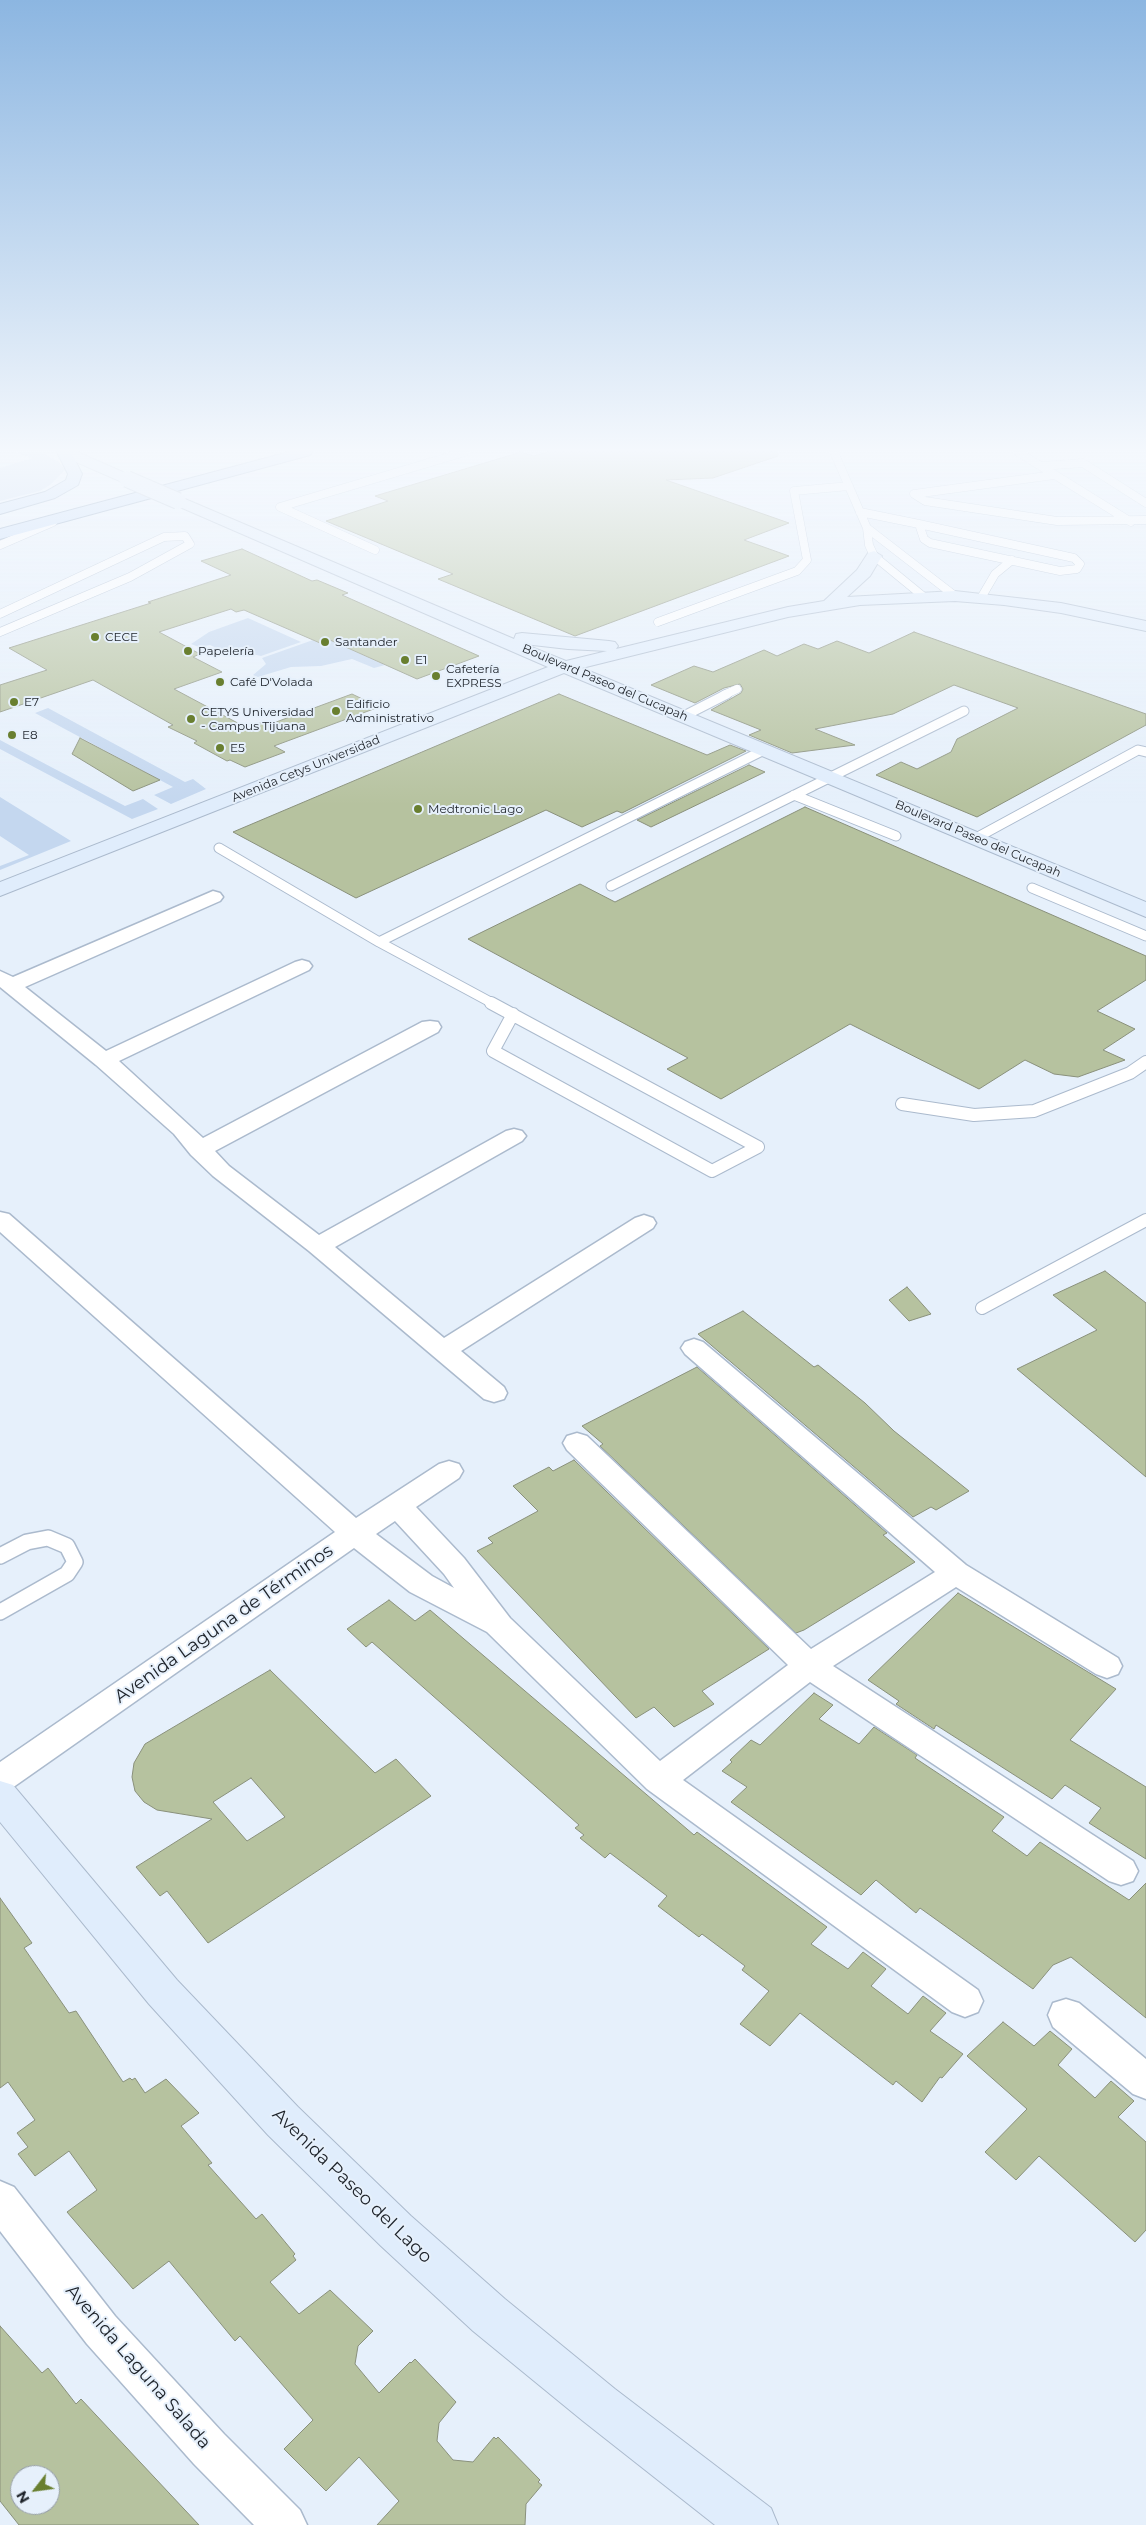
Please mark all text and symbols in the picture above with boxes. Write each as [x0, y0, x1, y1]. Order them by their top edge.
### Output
place label: CECE [105, 630, 138, 644]
marker: CECE [89, 631, 101, 643]
place label: Santander [335, 635, 398, 649]
marker: Santander [319, 636, 331, 648]
street label: Boulevard Paseo del Cucapah [520, 641, 690, 725]
place label: Papelería [198, 644, 254, 658]
marker: Papelería [182, 645, 194, 657]
place label: E1 [415, 653, 427, 667]
marker: E1 [399, 654, 411, 666]
place label: Cafetería EXPRESS [446, 662, 502, 690]
marker: Cafetería EXPRESS [430, 670, 442, 682]
place label: Café D'Volada [230, 675, 313, 689]
marker: Café D'Volada [214, 676, 226, 688]
place label: E7 [24, 695, 39, 709]
marker: E7 [8, 696, 20, 708]
place label: Edificio Administrativo [346, 697, 434, 725]
place label: CETYS Universidad - Campus Tijuana [201, 705, 314, 733]
marker: Edificio Administrativo [330, 705, 342, 717]
marker: CETYS Universidad - Campus Tijuana [185, 713, 197, 725]
place label: E8 [22, 728, 38, 742]
marker: E8 [6, 729, 18, 741]
street label: Avenida Cetys Universidad [230, 733, 382, 805]
place label: E5 [230, 741, 245, 755]
marker: E5 [214, 742, 226, 754]
street label: Boulevard Paseo del Cucapah [893, 797, 1063, 881]
place label: Medtronic Lago [428, 802, 523, 816]
marker: Medtronic Lago [412, 803, 424, 815]
street label: Avenida Laguna de Términos [111, 1540, 337, 1708]
street label: Avenida Paseo del Lago [268, 2104, 436, 2268]
street label: Avenida Laguna Salada [61, 2280, 215, 2454]
north arrow [10, 2465, 60, 2515]
text: N [12, 2488, 33, 2506]

